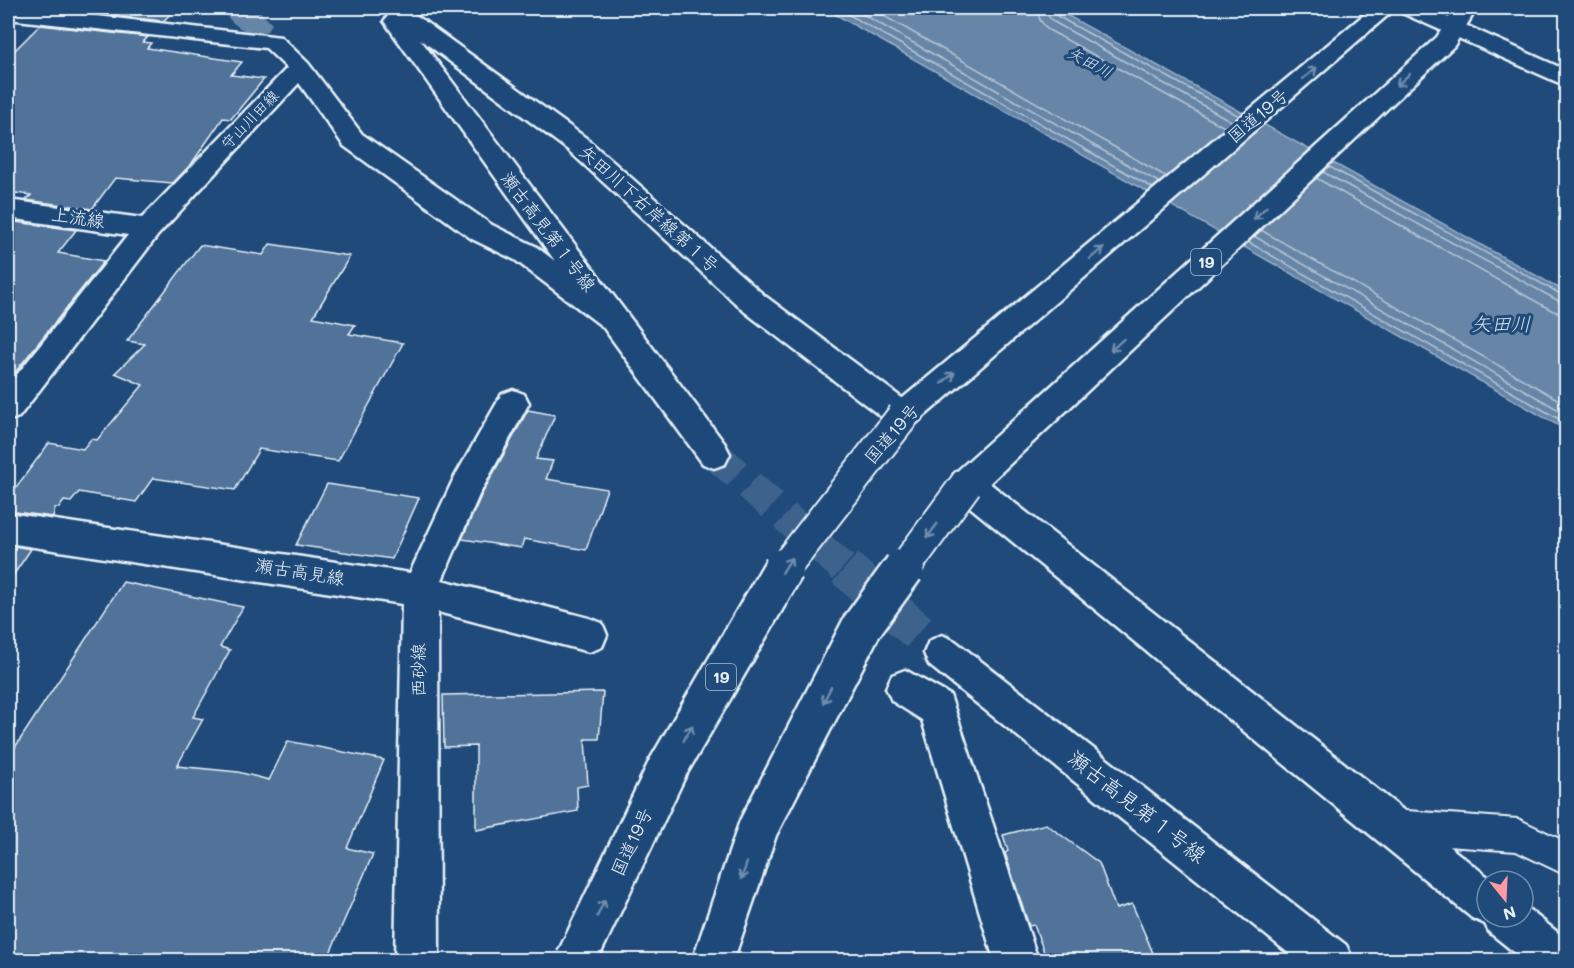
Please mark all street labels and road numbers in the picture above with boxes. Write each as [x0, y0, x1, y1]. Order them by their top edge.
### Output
street label: 国道19号 [1222, 83, 1293, 148]
street label: 守山川田線 [216, 85, 283, 153]
street label: 矢田川下右岸線第１号 [575, 139, 725, 277]
street label: 瀬古高見第１号線 [496, 167, 602, 296]
street label: 上流線 [50, 201, 107, 233]
road number: 19 [1191, 249, 1221, 275]
street label: 国道19号 [858, 398, 924, 469]
street label: 瀬古高見線 [254, 552, 346, 590]
street label: 西砂線 [406, 643, 430, 697]
road number: 19 [706, 664, 736, 690]
street label: 瀬古高見第１号線 [1063, 743, 1212, 868]
street label: 国道19号 [605, 804, 657, 880]

